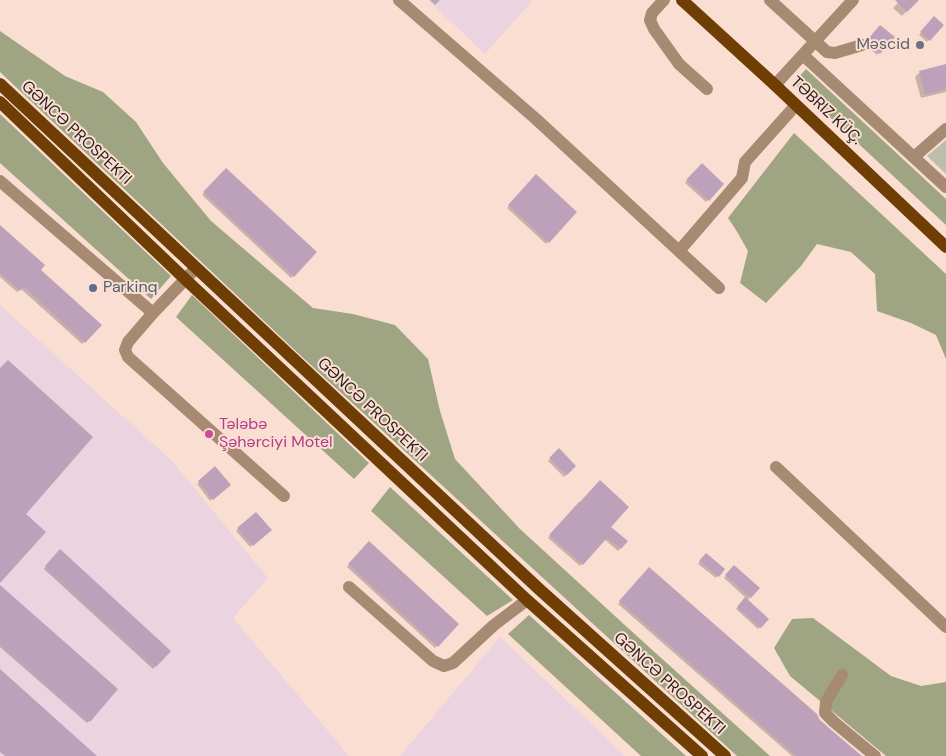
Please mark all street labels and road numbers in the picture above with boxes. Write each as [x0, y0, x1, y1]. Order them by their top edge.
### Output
street label: TƏBRIZ KÜÇ. [786, 73, 866, 149]
street label: GƏNCƏ PROSPEKTI [17, 77, 135, 189]
street label: GƏNCƏ PROSPEKTI [313, 354, 431, 466]
street label: GƏNCƏ PROSPEKTI [609, 629, 729, 739]

